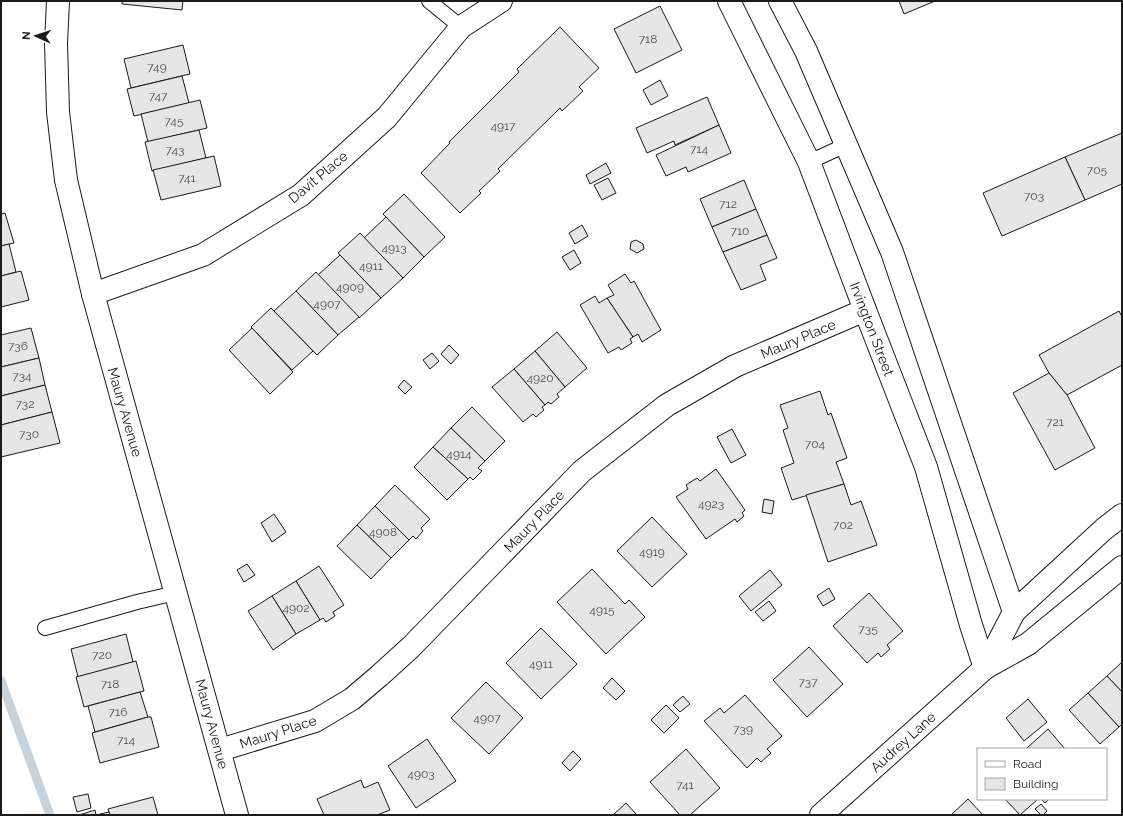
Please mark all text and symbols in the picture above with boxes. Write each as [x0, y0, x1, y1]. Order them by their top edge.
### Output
north arrow [16, 16, 56, 56]
text: N [20, 31, 33, 40]
house number: 718 [639, 32, 657, 46]
house number: 749 [147, 60, 167, 74]
house number: 747 [149, 89, 168, 103]
house number: 745 [165, 114, 184, 128]
house number: 4917 [490, 119, 516, 133]
house number: 714 [690, 142, 709, 156]
house number: 743 [166, 143, 184, 157]
street label: Davit Place [285, 148, 351, 206]
house number: 705 [1087, 163, 1108, 177]
house number: 741 [178, 171, 196, 185]
house number: 703 [1024, 189, 1044, 203]
house number: 712 [719, 197, 737, 211]
house number: 710 [731, 224, 749, 238]
house number: 4913 [381, 241, 407, 255]
house number: 4911 [359, 259, 383, 273]
house number: 4909 [336, 280, 364, 294]
street label: Irvington Street [847, 280, 897, 378]
house number: 4907 [313, 297, 341, 311]
street label: Maury Place [758, 316, 838, 362]
house number: 736 [8, 339, 28, 353]
street label: Maury Avenue [105, 365, 145, 459]
house number: 734 [12, 369, 32, 383]
house number: 4920 [526, 371, 554, 385]
house number: 732 [15, 397, 35, 411]
house number: 721 [1046, 415, 1064, 429]
house number: 730 [19, 427, 39, 441]
house number: 704 [805, 437, 826, 451]
house number: 4914 [446, 447, 472, 461]
street label: Maury Place [501, 487, 567, 555]
house number: 4923 [698, 497, 724, 511]
house number: 702 [833, 518, 853, 532]
house number: 4908 [369, 525, 397, 539]
house number: 4919 [639, 545, 665, 559]
house number: 4902 [282, 601, 310, 615]
house number: 4915 [589, 603, 615, 617]
house number: 735 [858, 622, 878, 636]
house number: 720 [92, 648, 112, 662]
house number: 4911 [529, 657, 553, 671]
house number: 737 [798, 675, 818, 689]
house number: 718 [101, 677, 119, 691]
street label: Maury Avenue [192, 677, 232, 771]
house number: 716 [109, 705, 127, 719]
street label: Audrey Lane [867, 709, 939, 775]
house number: 4907 [473, 711, 501, 725]
street label: Maury Place [238, 712, 318, 752]
house number: 739 [733, 722, 753, 736]
house number: 714 [117, 733, 136, 747]
legend [977, 748, 1107, 800]
text: Road [1013, 757, 1042, 771]
house number: 4903 [407, 767, 435, 781]
text: Building [1013, 777, 1059, 791]
house number: 741 [676, 778, 694, 792]

